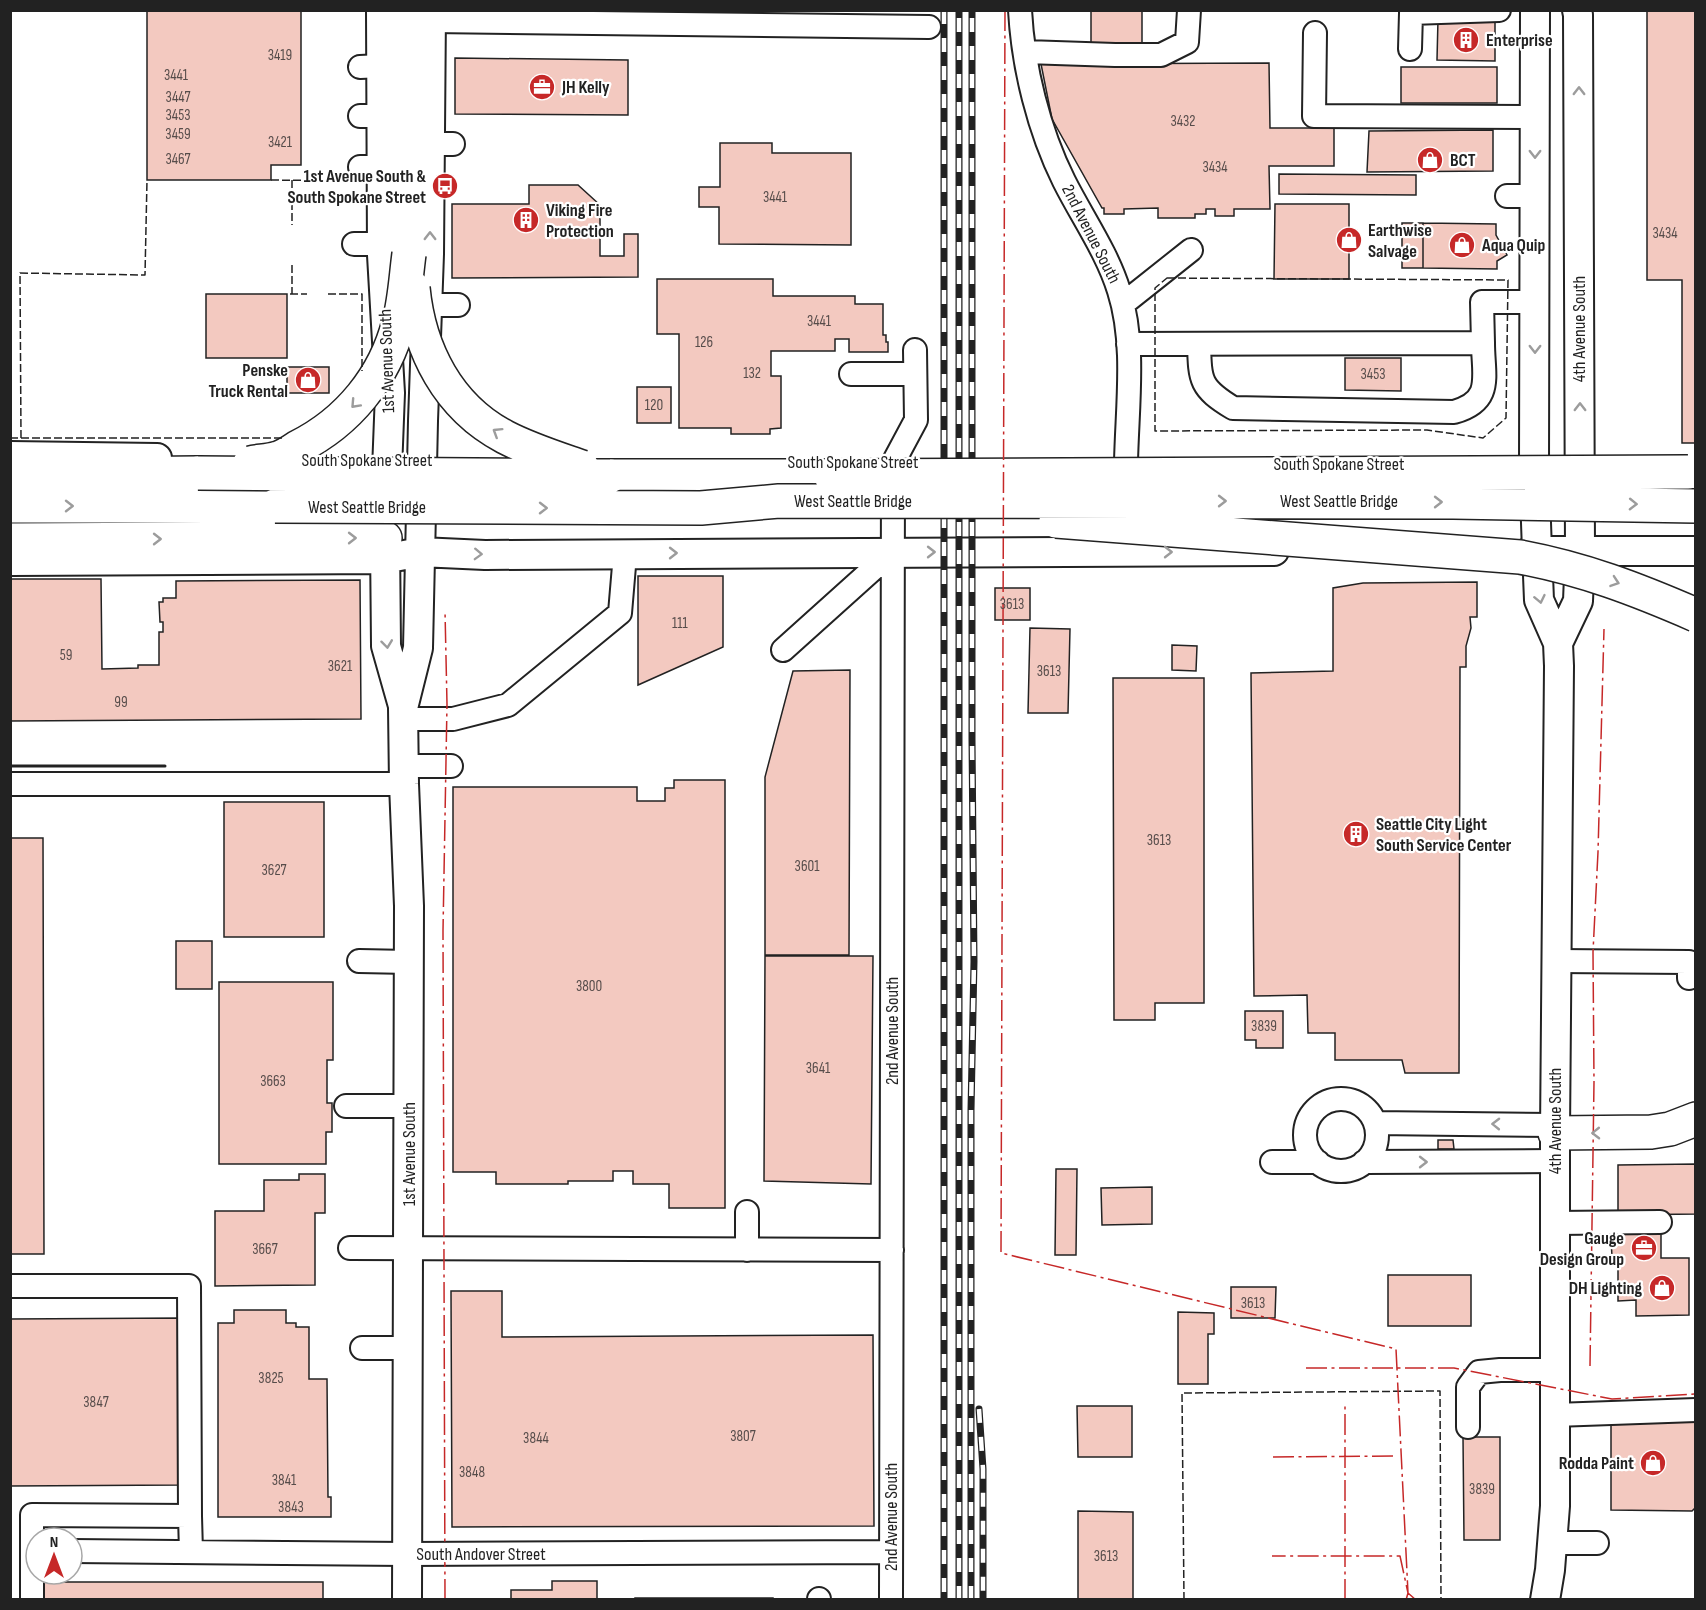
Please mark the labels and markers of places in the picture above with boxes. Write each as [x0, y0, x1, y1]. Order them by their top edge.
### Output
building icon: Enterprise [1451, 25, 1481, 55]
place label: Enterprise [1486, 30, 1553, 51]
office icon: JH Kelly [527, 72, 557, 102]
place label: JH Kelly [561, 77, 610, 98]
shop icon: BCT [1415, 145, 1445, 175]
place label: BCT [1450, 150, 1476, 171]
place label: 1st Avenue South & South Spokane Street [287, 166, 426, 208]
bus stop icon: 1st Avenue South & South Spokane Street [430, 171, 460, 201]
place label: Viking Fire Protection [546, 200, 614, 242]
building icon: Viking Fire Protection [511, 205, 541, 235]
place label: Earthwise Salvage [1368, 220, 1432, 262]
shop icon: Earthwise Salvage [1334, 225, 1364, 255]
shop icon: Aqua Quip [1447, 230, 1477, 260]
place label: Aqua Quip [1481, 235, 1545, 256]
place label: Penske Truck Rental [208, 360, 288, 402]
shop icon: Penske Truck Rental [293, 365, 323, 395]
place label: Seattle City Light South Service Center [1376, 814, 1512, 856]
building icon: Seattle City Light South Service Center [1341, 819, 1371, 849]
place label: Gauge Design Group [1540, 1228, 1624, 1270]
office icon: Gauge Design Group [1629, 1233, 1659, 1263]
shop icon: DH Lighting [1647, 1273, 1677, 1303]
place label: DH Lighting [1569, 1278, 1642, 1299]
shop icon: Rodda Paint [1638, 1448, 1668, 1478]
place label: Rodda Paint [1559, 1453, 1634, 1474]

